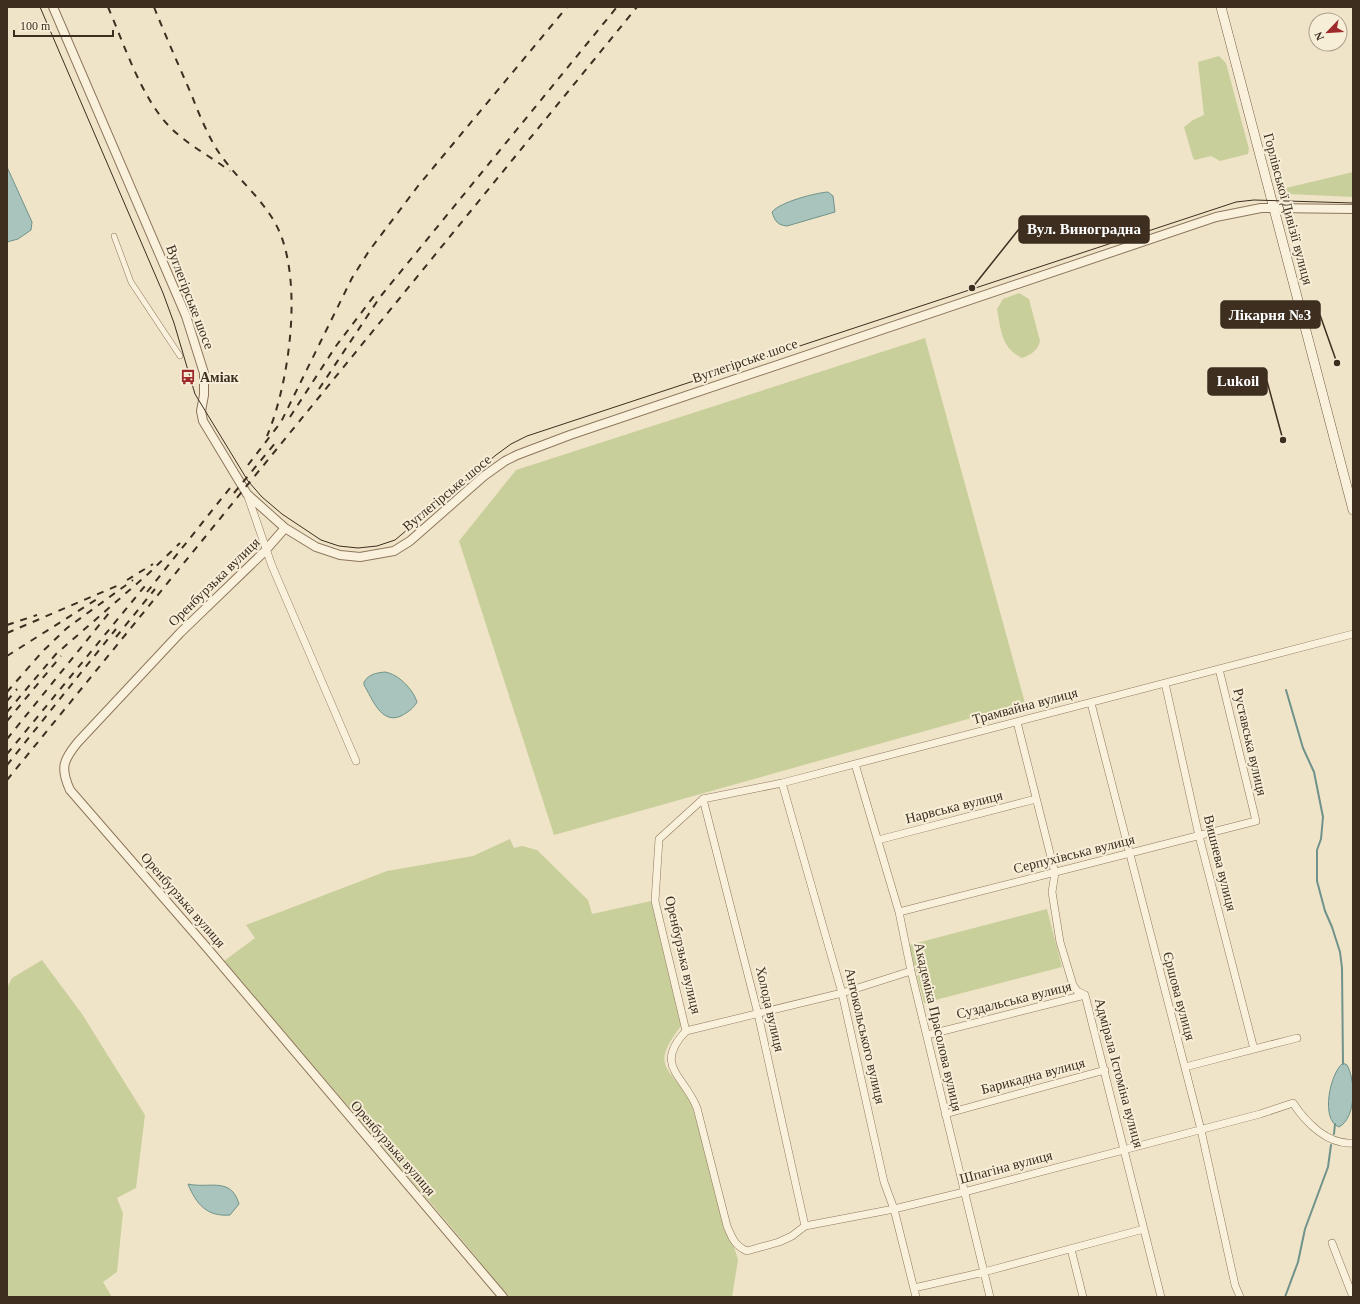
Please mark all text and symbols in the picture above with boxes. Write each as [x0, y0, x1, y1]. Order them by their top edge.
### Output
scale bar [14, 12, 113, 38]
north arrow [1308, 12, 1348, 52]
text: 100 m [20, 19, 51, 33]
text: N [1312, 30, 1326, 42]
street label: Горлівської Дивізії вулиця [1261, 131, 1316, 287]
callout: Вул. Виноградна [1019, 216, 1149, 243]
text: Вул. Виноградна [1027, 221, 1142, 237]
street label: Вуглегірське шосе [163, 243, 217, 351]
callout: Лікарня №3 [1221, 301, 1320, 328]
text: Лікарня №3 [1229, 307, 1311, 323]
street label: Вуглегірське шосе [690, 336, 800, 386]
bus stop icon: Аміак [179, 368, 197, 386]
callout: Lukoil [1208, 368, 1267, 395]
place label: Аміак [200, 370, 240, 385]
text: Lukoil [1217, 373, 1259, 389]
street label: Вуглегірське шосе [400, 452, 494, 534]
street label: Оренбурзька вулиця [165, 534, 263, 629]
street label: Трамвайна вулиця [971, 685, 1080, 727]
street label: Руставська вулиця [1230, 687, 1270, 798]
street label: Нарвська вулиця [904, 788, 1005, 826]
street label: Вишнева вулиця [1201, 813, 1239, 913]
street label: Серпухівська вулиця [1012, 832, 1137, 876]
street label: Оренбурзька вулиця [138, 850, 229, 951]
street label: Оренбурзька вулиця [662, 894, 704, 1016]
street label: Академіка Прасолова вулиця [911, 941, 965, 1113]
street label: Єршова вулиця [1160, 950, 1198, 1042]
street label: Холода вулиця [753, 965, 787, 1054]
street label: Антокольського вулиця [842, 966, 888, 1106]
street label: Суздальська вулиця [955, 978, 1074, 1022]
street label: Адмірала Істоміна вулиця [1092, 996, 1146, 1150]
street label: Барикадна вулиця [979, 1055, 1087, 1097]
street label: Оренбурзька вулиця [348, 1098, 439, 1199]
street label: Шпагіна вулиця [958, 1147, 1055, 1187]

